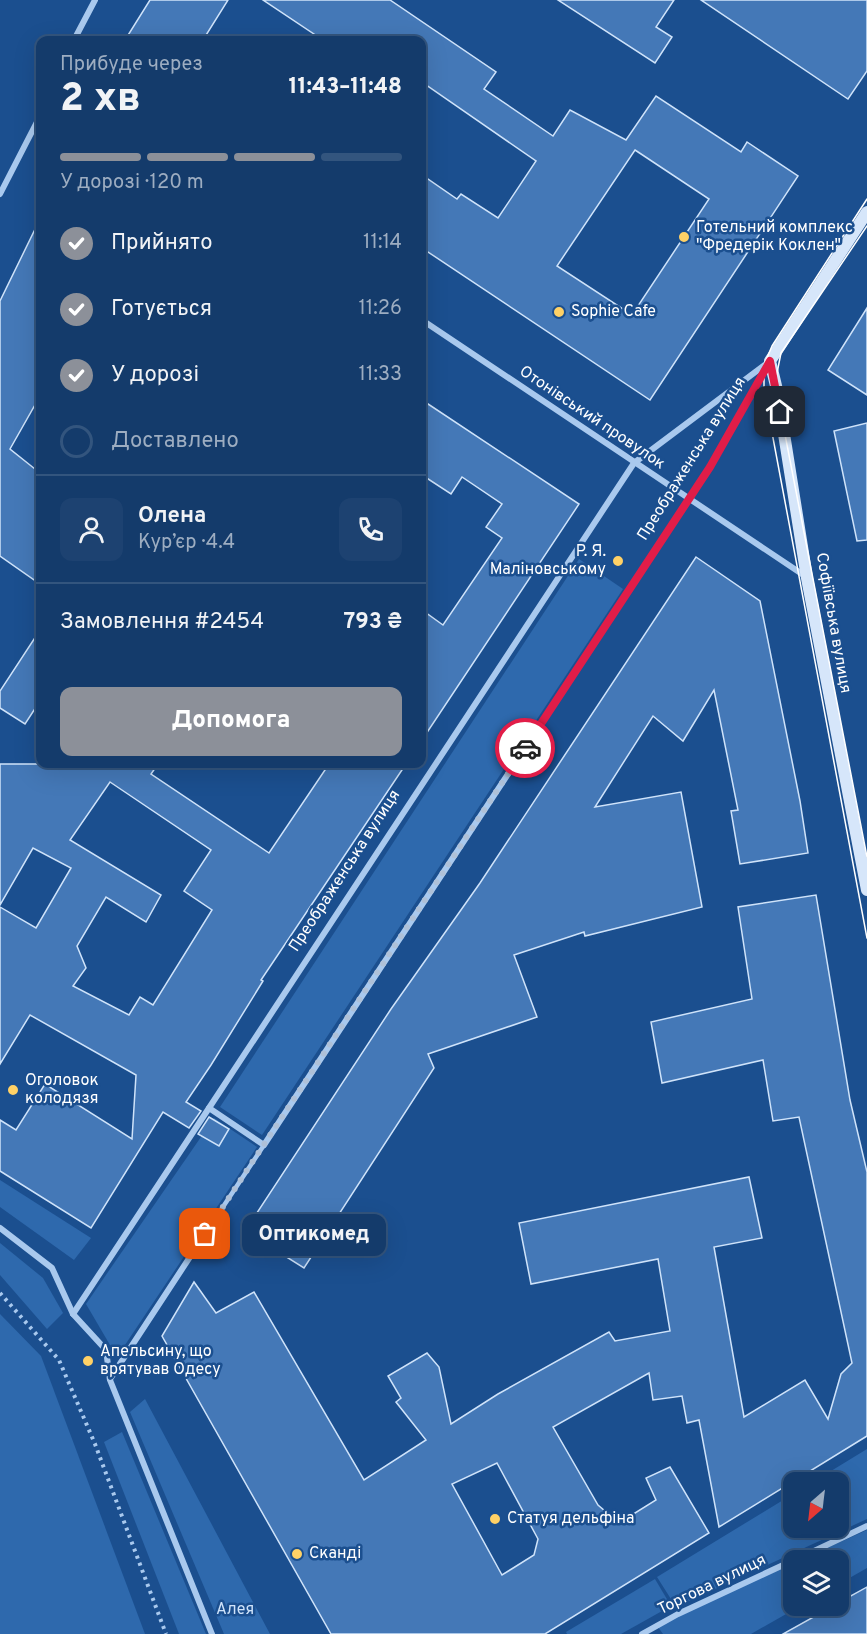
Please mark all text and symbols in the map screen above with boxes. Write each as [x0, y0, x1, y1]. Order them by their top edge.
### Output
text: Прибуде через [60, 52, 203, 78]
text: 11:43–11:48 [288, 74, 402, 101]
text: 2 хв [60, 76, 141, 125]
text: У дорозі · 120 m [60, 170, 204, 196]
place label: Готельний комплекс "Фредерік Коклен" [696, 218, 853, 256]
icon: check [60, 227, 93, 260]
text: Прийнято [111, 230, 212, 257]
text: 11:14 [363, 230, 402, 256]
marker: Готельний комплекс "Фредерік Коклен" [677, 230, 691, 244]
icon: check [60, 293, 93, 326]
text: Готується [111, 296, 212, 323]
text: 11:26 [358, 296, 402, 322]
place label: Sophie Cafe [571, 302, 656, 322]
marker: Sophie Cafe [552, 305, 566, 319]
icon: check [60, 359, 93, 392]
text: У дорозі [111, 362, 199, 389]
text: 11:33 [359, 362, 402, 388]
street label: Отонівський провулок [515, 362, 669, 474]
street label: Преображенська вулиця [633, 373, 751, 545]
pin [754, 386, 805, 437]
icon: home [763, 395, 796, 428]
text: Доставлено [111, 428, 239, 455]
button: person [60, 498, 123, 561]
button: phone [339, 498, 402, 561]
text: Олена [138, 503, 206, 530]
text: Кур’єр · 4.4 [138, 530, 235, 556]
place label: Р. Я. Маліновському [490, 542, 606, 580]
street label: Софіївська вулиця [811, 551, 855, 695]
marker: Р. Я. Маліновському [611, 554, 625, 568]
text: Замовлення #2454 [60, 609, 264, 636]
text: 793 ₴ [344, 609, 402, 636]
button: Допомога [60, 687, 402, 756]
courier [495, 718, 555, 778]
icon: car [509, 732, 542, 765]
street label: Преображенська вулиця [285, 786, 405, 956]
place label: Оголовок колодязя [25, 1071, 99, 1109]
marker: Оголовок колодязя [6, 1083, 20, 1097]
pin [179, 1208, 230, 1259]
callout: Оптикомед [241, 1213, 385, 1255]
icon: bag [188, 1217, 221, 1250]
text: Оптикомед [259, 1222, 369, 1248]
place label: Апельсину, що врятував Одесу [100, 1342, 221, 1380]
marker: Апельсину, що врятував Одесу [81, 1354, 95, 1368]
north arrow [783, 1472, 849, 1538]
map controls [783, 1472, 849, 1616]
place label: Статуя дельфіна [507, 1509, 634, 1529]
marker: Статуя дельфіна [488, 1512, 502, 1526]
place label: Сканді [309, 1544, 361, 1564]
marker: Сканді [290, 1547, 304, 1561]
street label: Торгова вулиця [655, 1550, 769, 1620]
button: layers [783, 1550, 849, 1616]
park label: Алея [216, 1600, 254, 1620]

